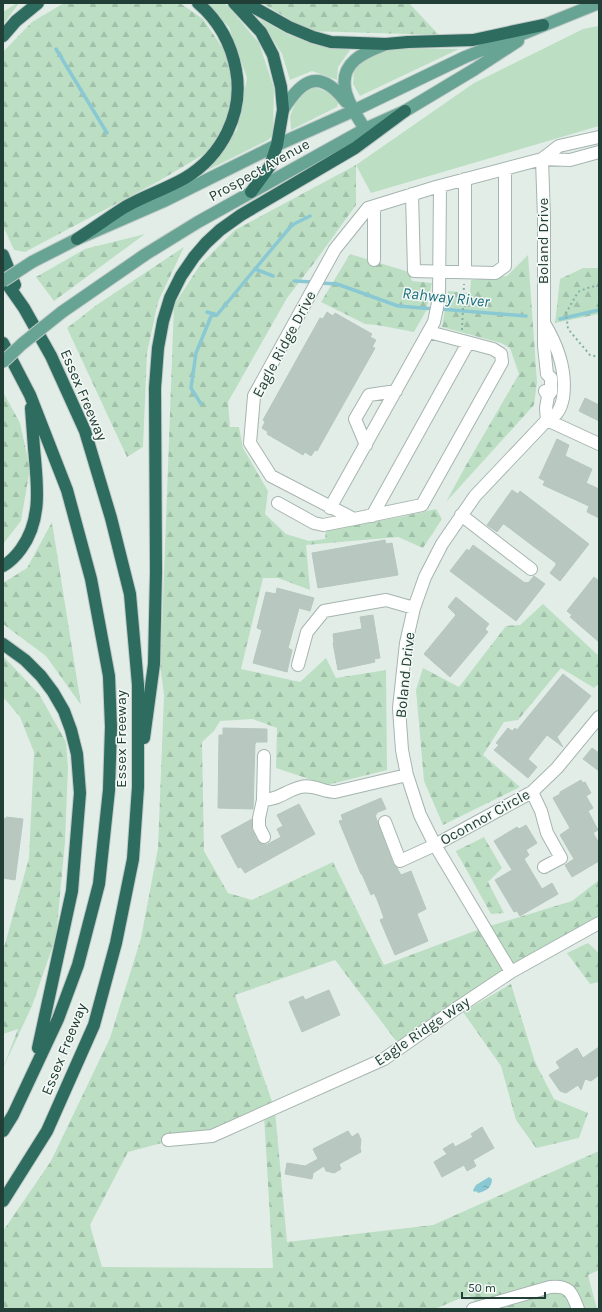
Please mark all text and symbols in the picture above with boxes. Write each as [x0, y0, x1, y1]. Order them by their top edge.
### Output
street label: Prospect Avenue [205, 135, 313, 205]
street label: Boland Drive [534, 198, 552, 284]
water label: Rahway River [401, 283, 491, 311]
street label: Eagle Ridge Drive [248, 288, 320, 400]
street label: Essex Freeway [57, 346, 111, 444]
street label: Boland Drive [392, 631, 418, 719]
street label: Essex Freeway [112, 690, 130, 788]
street label: Oconnor Circle [437, 785, 533, 849]
street label: Eagle Ridge Way [371, 992, 473, 1070]
street label: Essex Freeway [37, 1000, 91, 1098]
scale bar [462, 1274, 545, 1300]
text: 50 m [468, 1281, 496, 1295]

